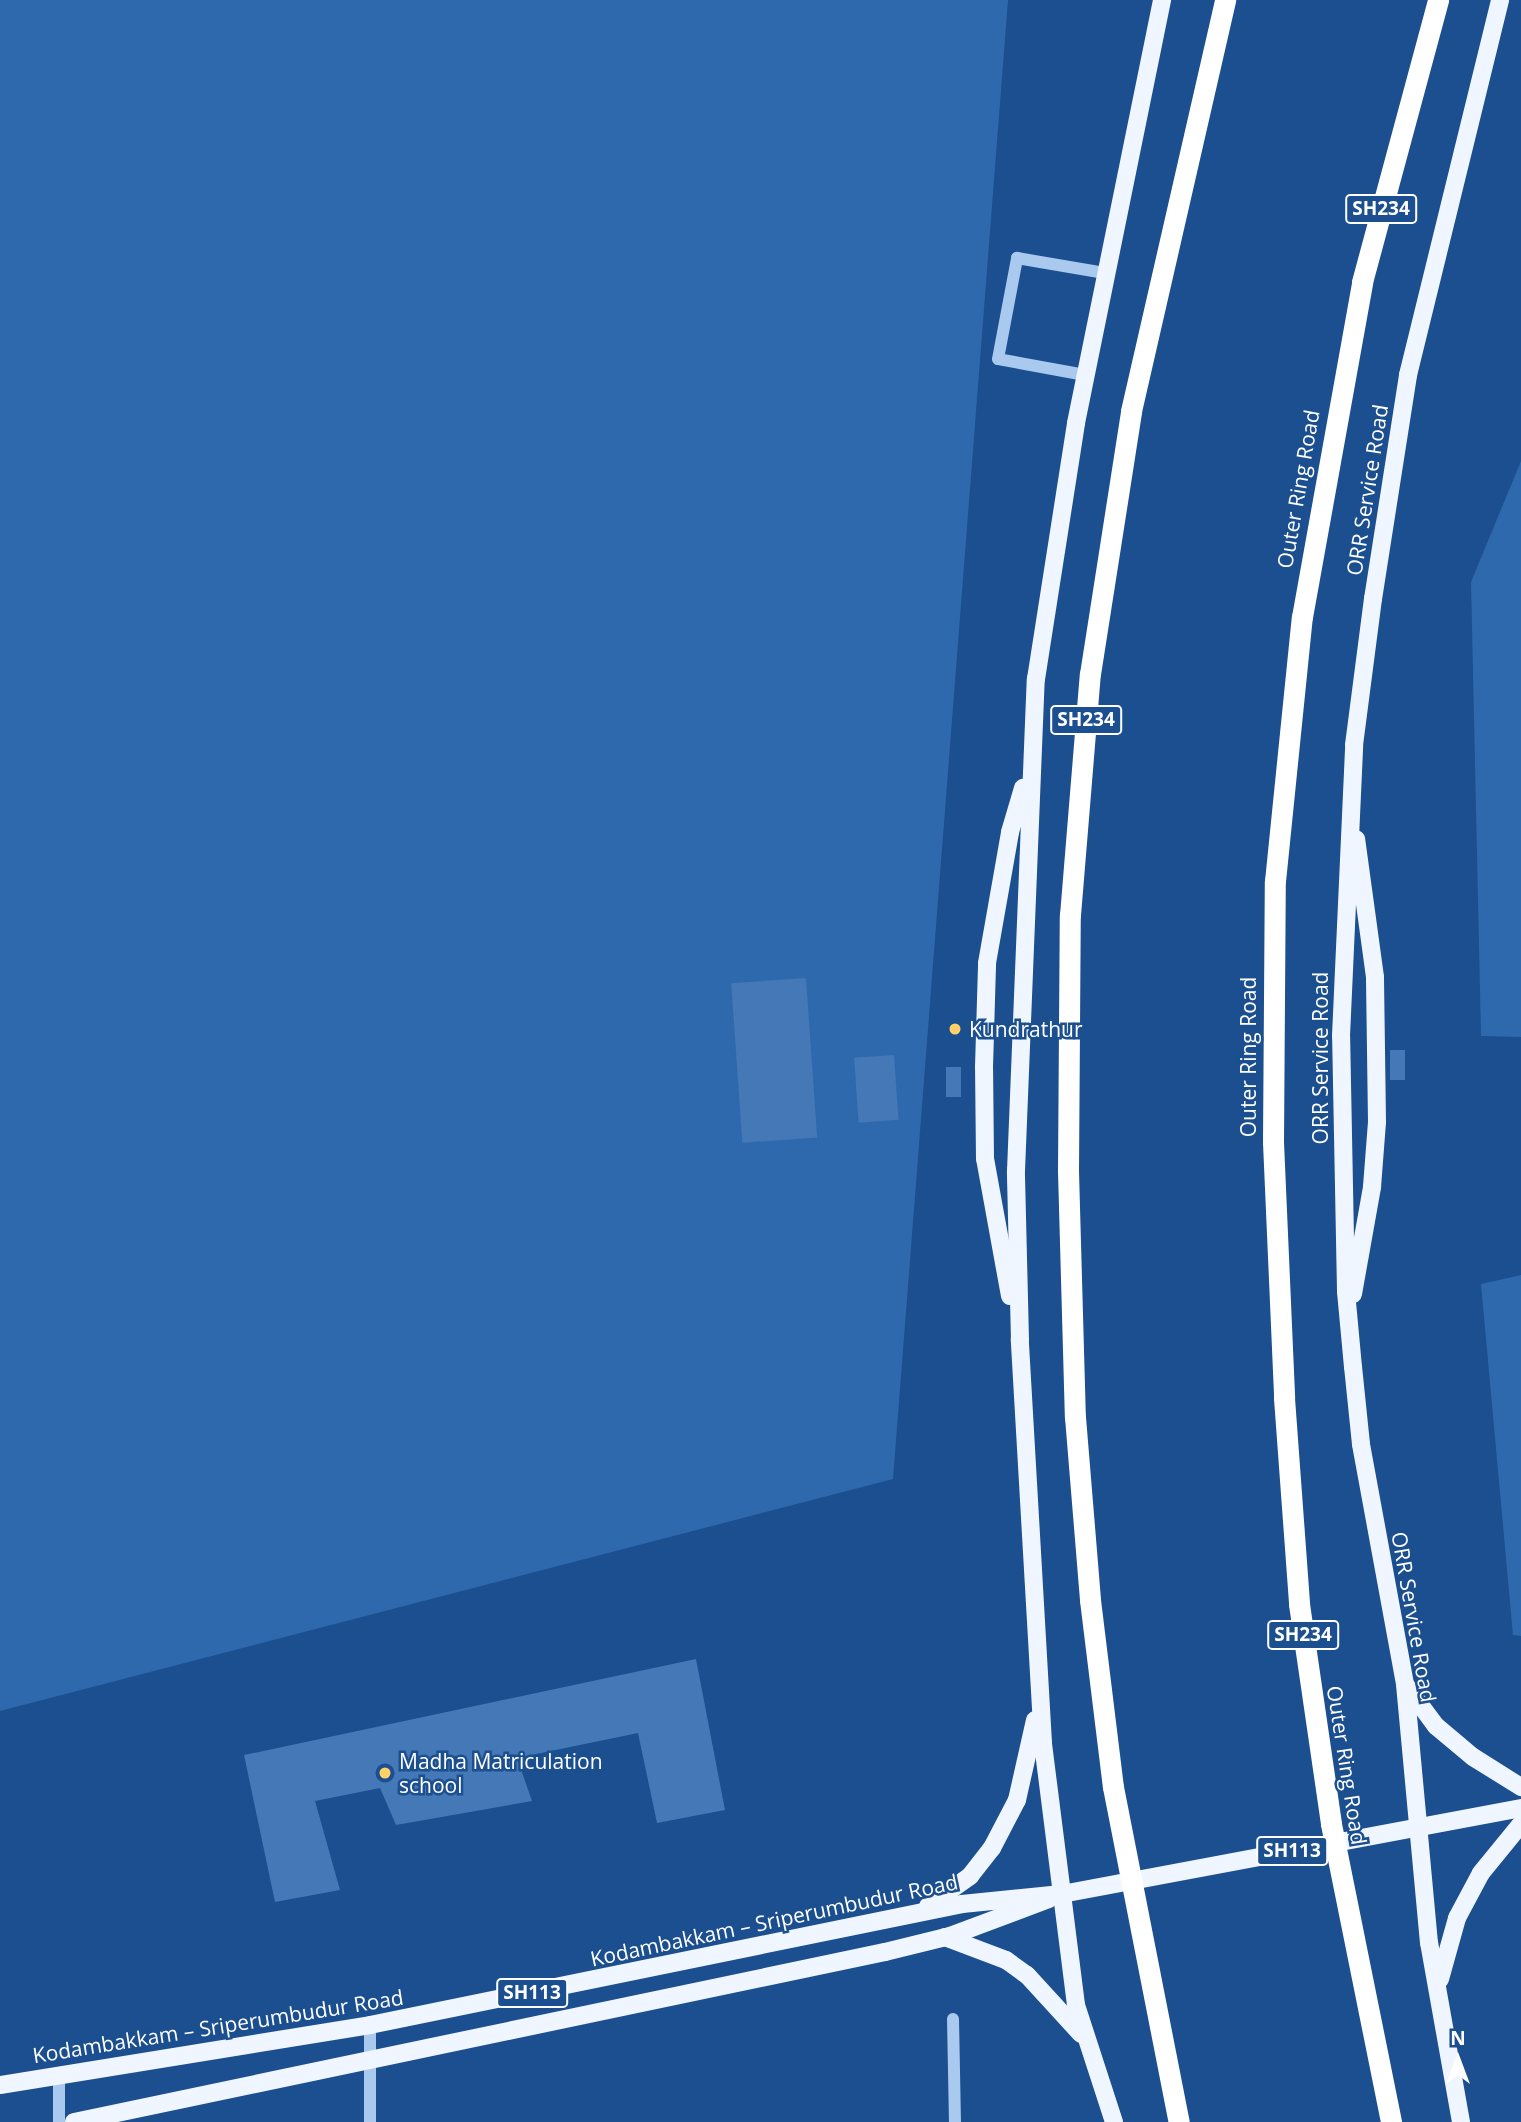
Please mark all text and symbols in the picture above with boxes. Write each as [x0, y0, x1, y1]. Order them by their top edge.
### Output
road number: SH234 [1344, 194, 1418, 224]
street label: ORR Service Road [1341, 403, 1393, 577]
street label: Outer Ring Road [1272, 408, 1324, 570]
road number: SH234 [1049, 705, 1123, 736]
street label: ORR Service Road [1307, 972, 1333, 1144]
street label: Outer Ring Road [1235, 977, 1261, 1137]
place label: Kundrathur [969, 1016, 1083, 1042]
marker: Kundrathur [947, 1021, 963, 1037]
street label: ORR Service Road [1387, 1530, 1441, 1704]
road number: SH234 [1266, 1620, 1340, 1651]
street label: Outer Ring Road [1322, 1684, 1372, 1846]
place label: Madha Matriculation school [399, 1748, 603, 1798]
marker: Madha Matriculation school [377, 1765, 393, 1781]
road number: SH113 [1255, 1836, 1329, 1867]
street label: Kodambakkam – Sriperumbudur Road [588, 1869, 960, 1971]
road number: SH113 [495, 1978, 569, 2008]
street label: Kodambakkam – Sriperumbudur Road [31, 1984, 405, 2068]
north arrow [1423, 2024, 1493, 2094]
text: N [1450, 2025, 1466, 2051]

